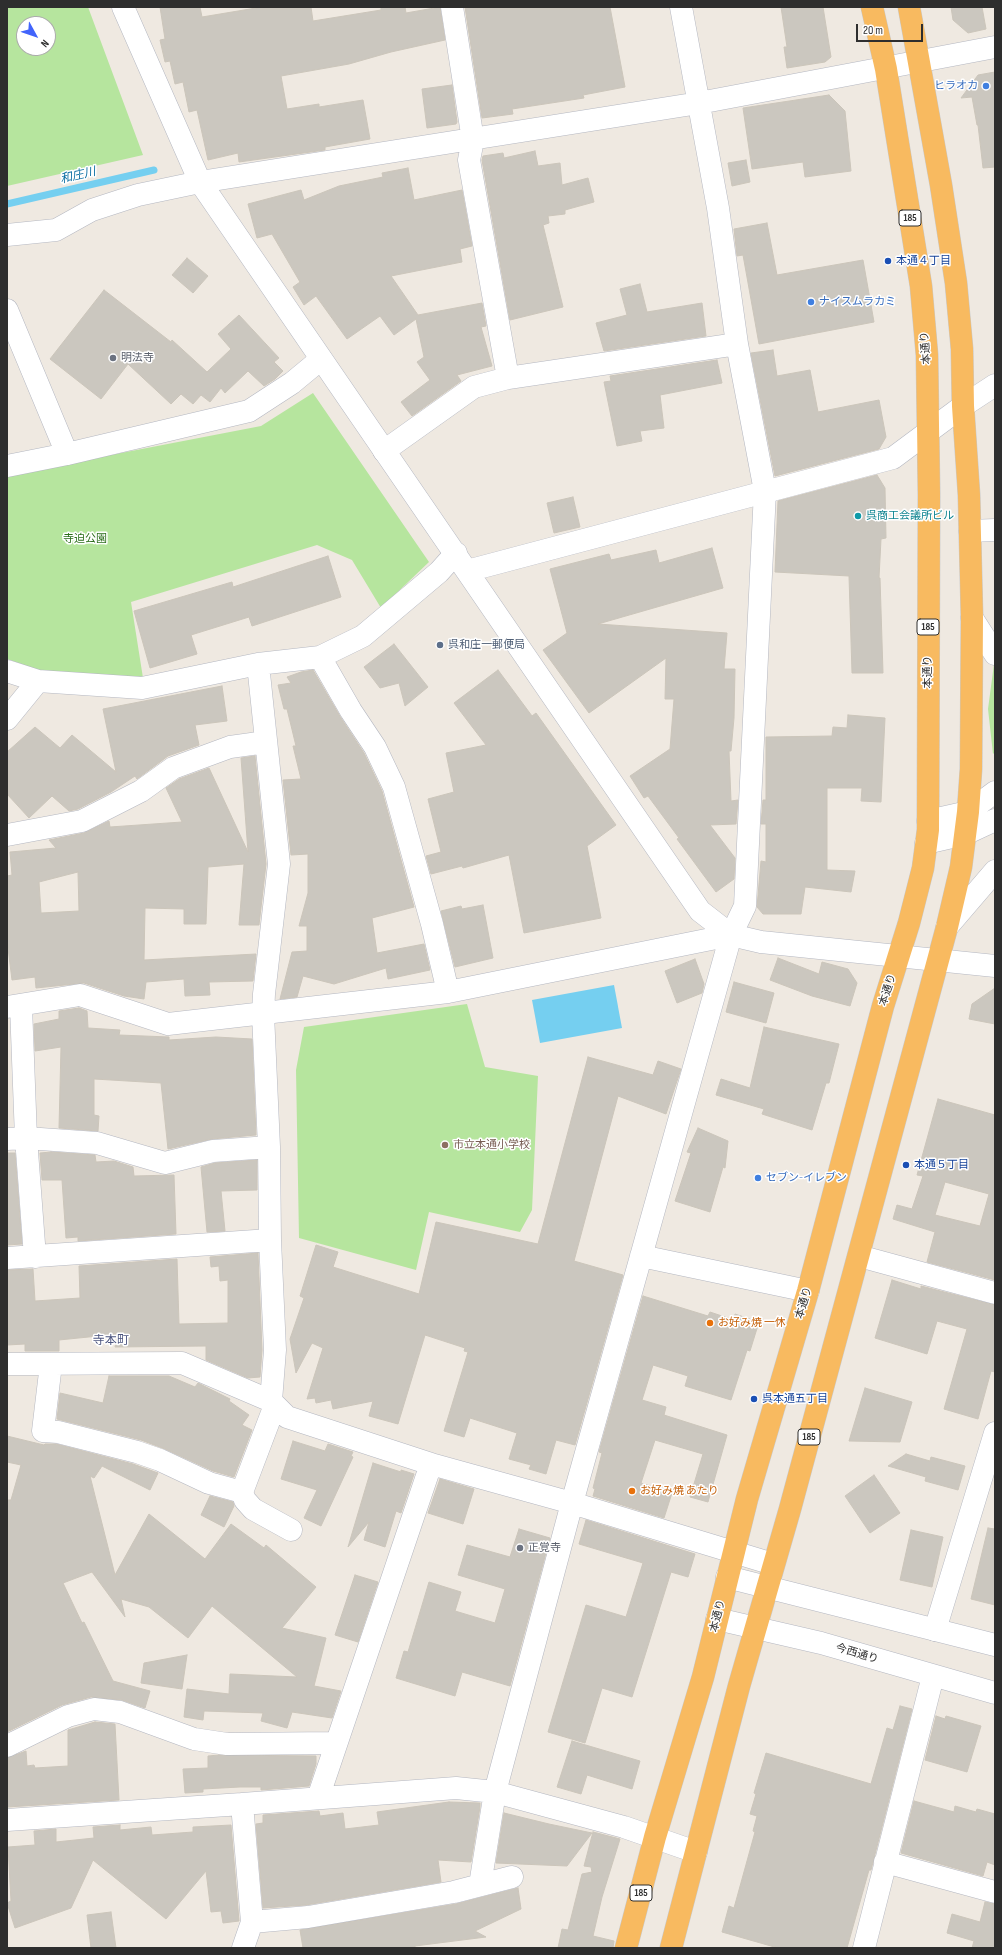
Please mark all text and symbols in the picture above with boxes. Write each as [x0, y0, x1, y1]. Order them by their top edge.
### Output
north arrow [16, 16, 56, 56]
scale bar [858, 16, 925, 42]
text: 20 m [863, 23, 883, 38]
text: N [38, 37, 52, 50]
place label: ヒラオカ [934, 79, 978, 93]
marker: ヒラオカ [981, 81, 991, 91]
water label: 和庄川 [59, 165, 97, 187]
road number: 185 [899, 210, 921, 226]
place label: 本通４丁目 [896, 254, 951, 268]
marker: 本通４丁目 [883, 256, 893, 266]
place label: ナイスムラカミ [819, 295, 896, 309]
marker: ナイスムラカミ [806, 297, 816, 307]
street label: 本通り [918, 331, 934, 365]
place label: 明法寺 [121, 351, 154, 365]
marker: 明法寺 [108, 353, 118, 363]
place label: 呉商工会議所ビル [866, 509, 954, 523]
marker: 呉商工会議所ビル [853, 511, 863, 521]
park label: 寺迫公園 [63, 532, 107, 546]
road number: 185 [917, 619, 939, 635]
place label: 呉和庄一郵便局 [448, 638, 525, 652]
marker: 呉和庄一郵便局 [435, 640, 445, 650]
street label: 本通り [921, 656, 935, 688]
street label: 本通り [877, 972, 899, 1008]
place label: 市立本通小学校 [453, 1138, 530, 1152]
marker: 市立本通小学校 [440, 1140, 450, 1150]
place label: 本通５丁目 [914, 1158, 969, 1172]
marker: 本通５丁目 [901, 1160, 911, 1170]
place label: セブン-イレブン [766, 1171, 847, 1185]
marker: セブン-イレブン [753, 1173, 763, 1183]
street label: 本通り [793, 1285, 815, 1321]
place label: お好み焼 一休 [718, 1316, 786, 1330]
marker: お好み焼 一休 [705, 1318, 715, 1328]
district label: 寺本町 [93, 1334, 129, 1348]
place label: 呉本通五丁目 [762, 1392, 828, 1406]
marker: 呉本通五丁目 [749, 1394, 759, 1404]
road number: 185 [798, 1429, 820, 1445]
place label: お好み焼 あたり [640, 1484, 719, 1498]
marker: お好み焼 あたり [627, 1486, 637, 1496]
place label: 正覚寺 [528, 1541, 561, 1555]
marker: 正覚寺 [515, 1543, 525, 1553]
street label: 本通り [708, 1598, 728, 1634]
street label: 今西通り [834, 1642, 880, 1666]
road number: 185 [630, 1885, 652, 1901]

